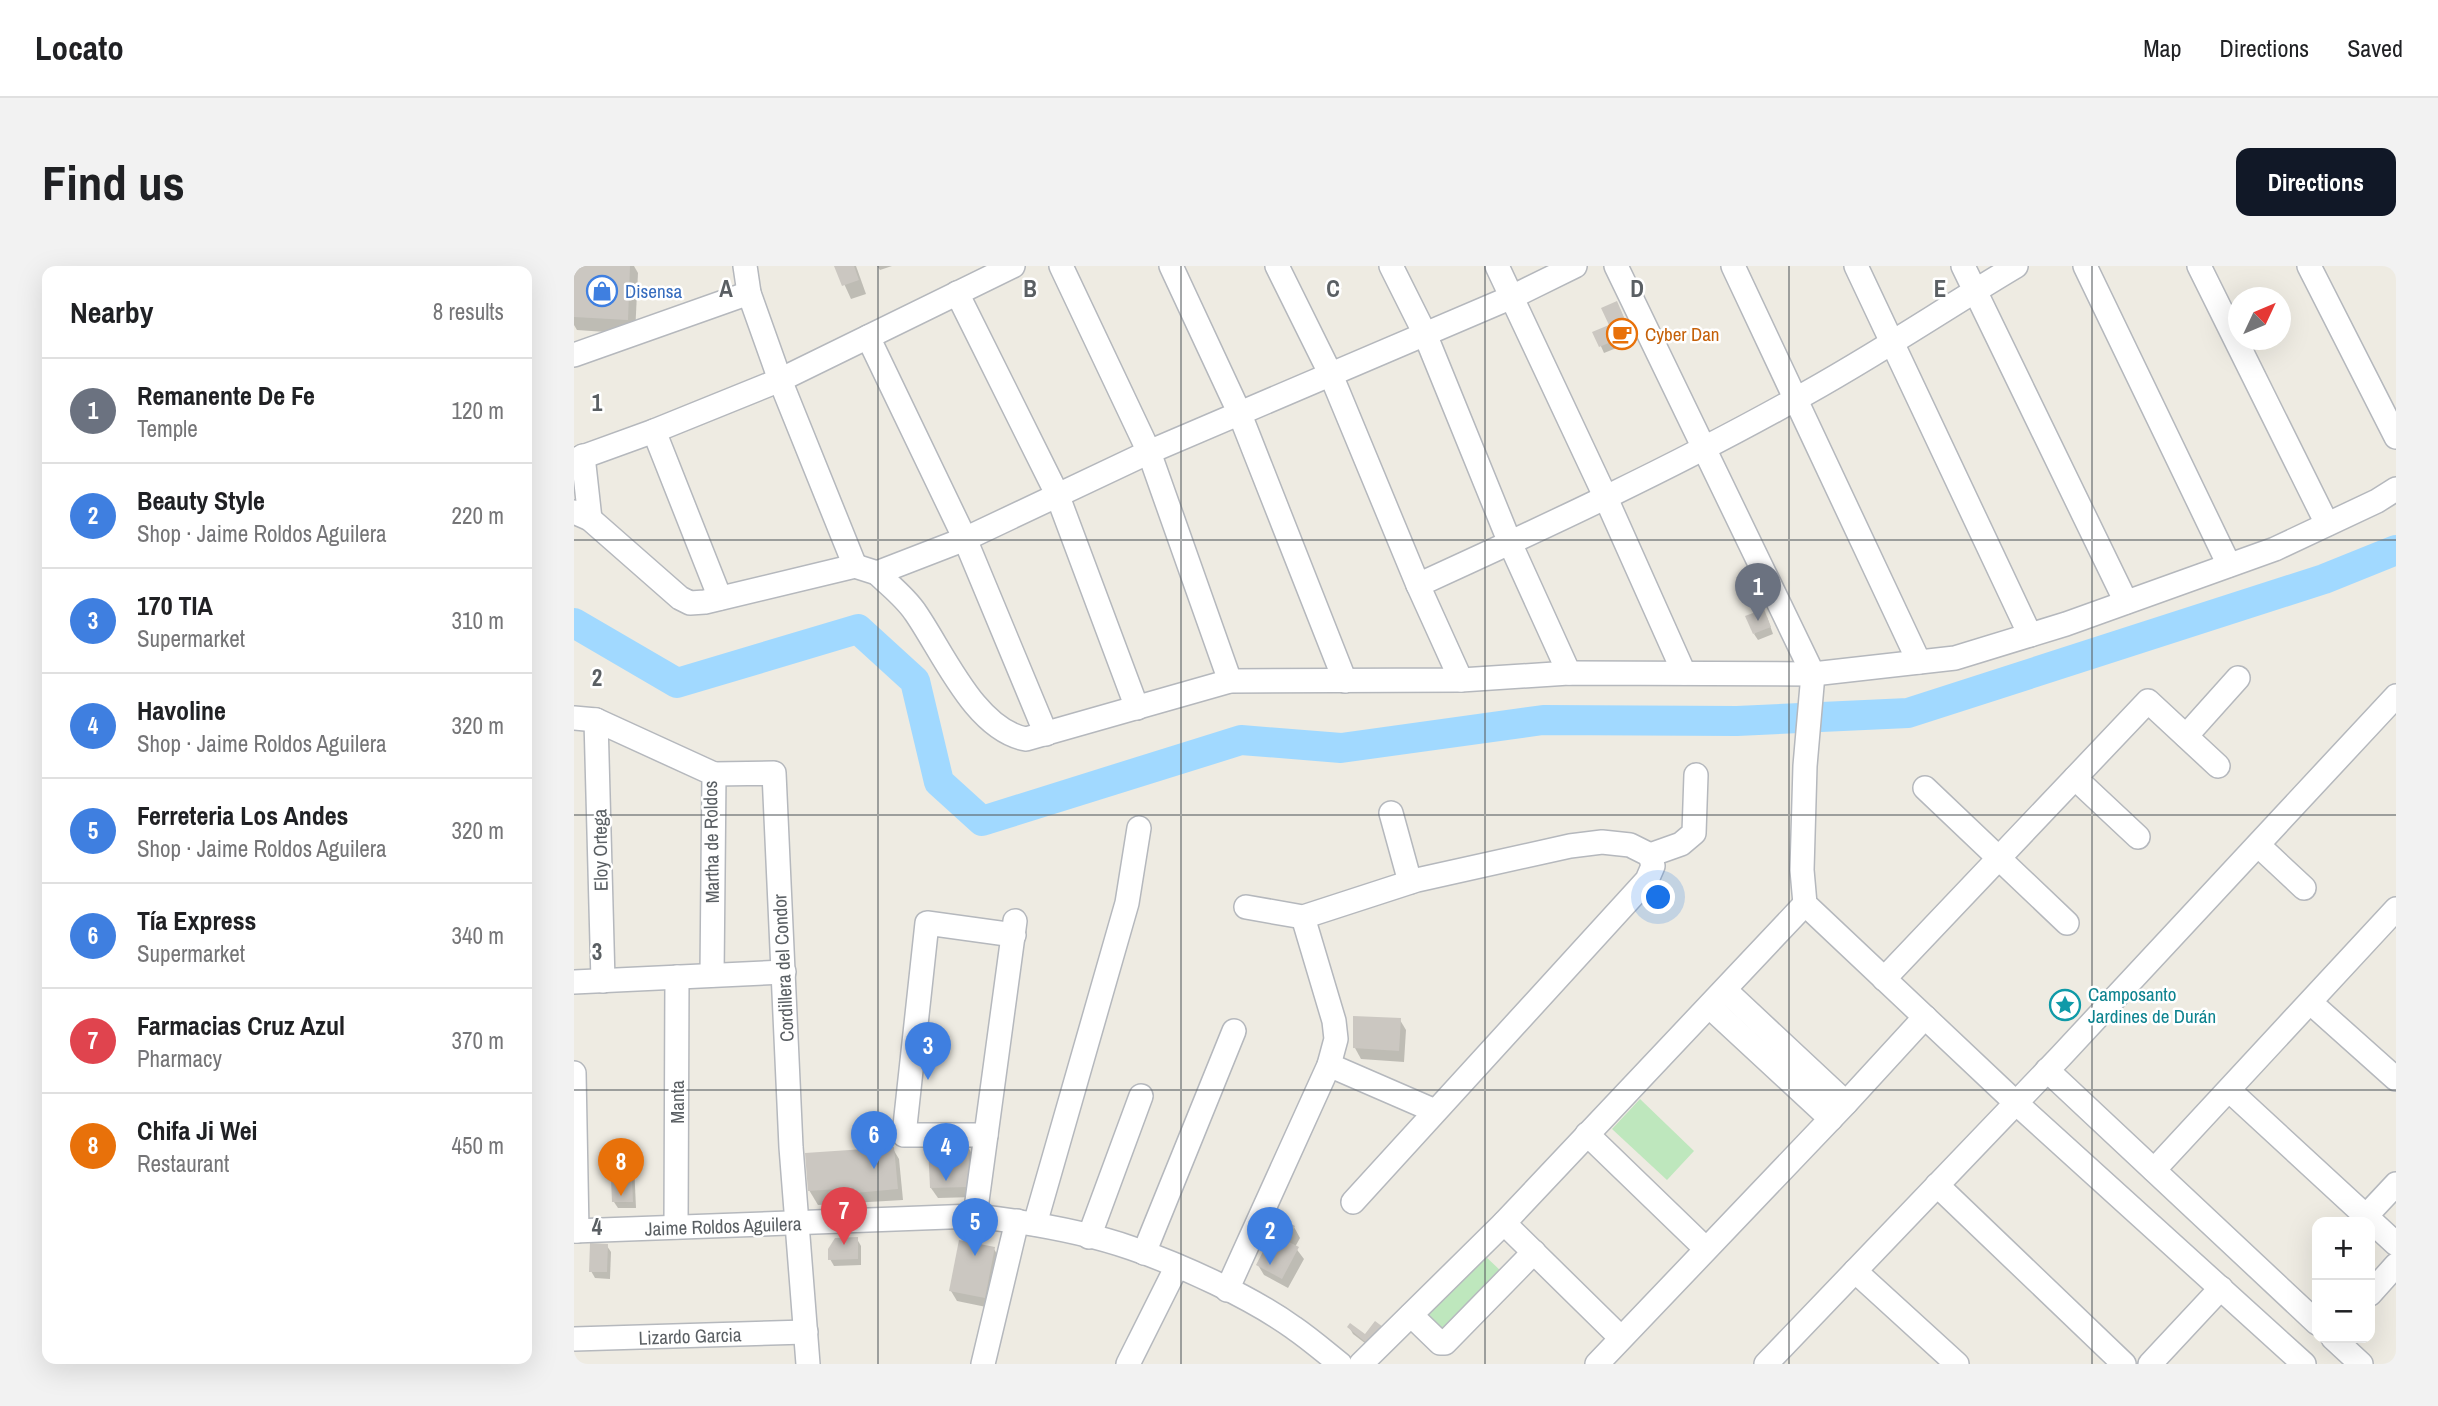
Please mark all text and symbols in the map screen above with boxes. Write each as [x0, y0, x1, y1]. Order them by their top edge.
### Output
text: Locato [35, 26, 124, 70]
text: Map [2143, 32, 2181, 64]
text: Directions [2219, 32, 2309, 64]
text: Saved [2347, 32, 2403, 64]
button: Directions [2236, 148, 2396, 216]
text: Find us [42, 149, 185, 215]
text: A [719, 273, 733, 304]
text: B [1023, 273, 1037, 304]
text: C [1326, 273, 1340, 304]
text: D [1630, 273, 1644, 304]
text: E [1934, 273, 1946, 304]
shop icon: Disensa [585, 274, 619, 308]
place label: Disensa [625, 278, 682, 304]
north arrow [2228, 287, 2291, 350]
text: Nearby [70, 292, 153, 332]
text: 8 results [433, 296, 504, 327]
cafe icon: Cyber Dan [1605, 317, 1639, 351]
place label: Cyber Dan [1645, 321, 1719, 347]
text: Remanente De Fe [137, 378, 315, 413]
text: 1 [592, 387, 603, 418]
text: 1 [88, 395, 98, 426]
text: 120 m [452, 395, 504, 426]
text: Temple [137, 413, 198, 444]
text: Beauty Style [137, 483, 265, 518]
text: 2 [88, 500, 98, 531]
text: 220 m [452, 500, 504, 531]
text: Shop · Jaime Roldos Aguilera [137, 518, 387, 549]
pin: 1 [1735, 563, 1781, 621]
text: 170 TIA [137, 588, 213, 623]
text: 3 [88, 605, 98, 636]
text: 310 m [452, 605, 504, 636]
text: Supermarket [137, 623, 245, 654]
text: 2 [592, 662, 602, 693]
text: Havoline [137, 693, 226, 728]
text: 4 [88, 710, 98, 741]
text: 320 m [452, 710, 504, 741]
text: Shop · Jaime Roldos Aguilera [137, 728, 387, 759]
street label: Martha de Roldos [697, 780, 725, 904]
text: Ferreteria Los Andes [137, 798, 348, 833]
street label: Eloy Ortega [586, 808, 614, 891]
text: 5 [88, 815, 98, 846]
text: 320 m [452, 815, 504, 846]
text: Shop · Jaime Roldos Aguilera [137, 833, 387, 864]
your location [1641, 880, 1675, 914]
street label: Cordillera del Condor [766, 893, 800, 1043]
text: Tía Express [137, 903, 256, 938]
text: 6 [88, 920, 98, 951]
text: 340 m [452, 920, 504, 951]
text: 3 [592, 936, 602, 967]
text: Supermarket [137, 938, 245, 969]
place label: Camposanto Jardines de Durán [2088, 981, 2216, 1029]
place icon: Camposanto Jardines de Durán [2048, 988, 2082, 1022]
text: Farmacias Cruz Azul [137, 1008, 345, 1043]
pin: 3 [905, 1022, 951, 1080]
text: 7 [88, 1025, 98, 1056]
text: 370 m [452, 1025, 504, 1056]
text: Pharmacy [137, 1043, 222, 1074]
street label: Manta [664, 1080, 690, 1124]
pin: 6 [851, 1111, 897, 1169]
text: Chifa Ji Wei [137, 1113, 257, 1148]
pin: 4 [923, 1123, 969, 1181]
text: 8 [88, 1130, 98, 1161]
text: 450 m [452, 1130, 504, 1161]
pin: 8 [598, 1138, 644, 1196]
text: Restaurant [137, 1148, 229, 1179]
pin: 7 [821, 1187, 867, 1245]
pin: 5 [952, 1198, 998, 1256]
pin: 2 [1247, 1207, 1293, 1265]
street label: Jaime Roldos Aguilera [644, 1210, 802, 1242]
text: 4 [592, 1211, 603, 1242]
map controls [2312, 1217, 2375, 1343]
button: + [2312, 1217, 2375, 1280]
button: − [2312, 1280, 2375, 1343]
street label: Lizardo Garcia [638, 1321, 742, 1351]

